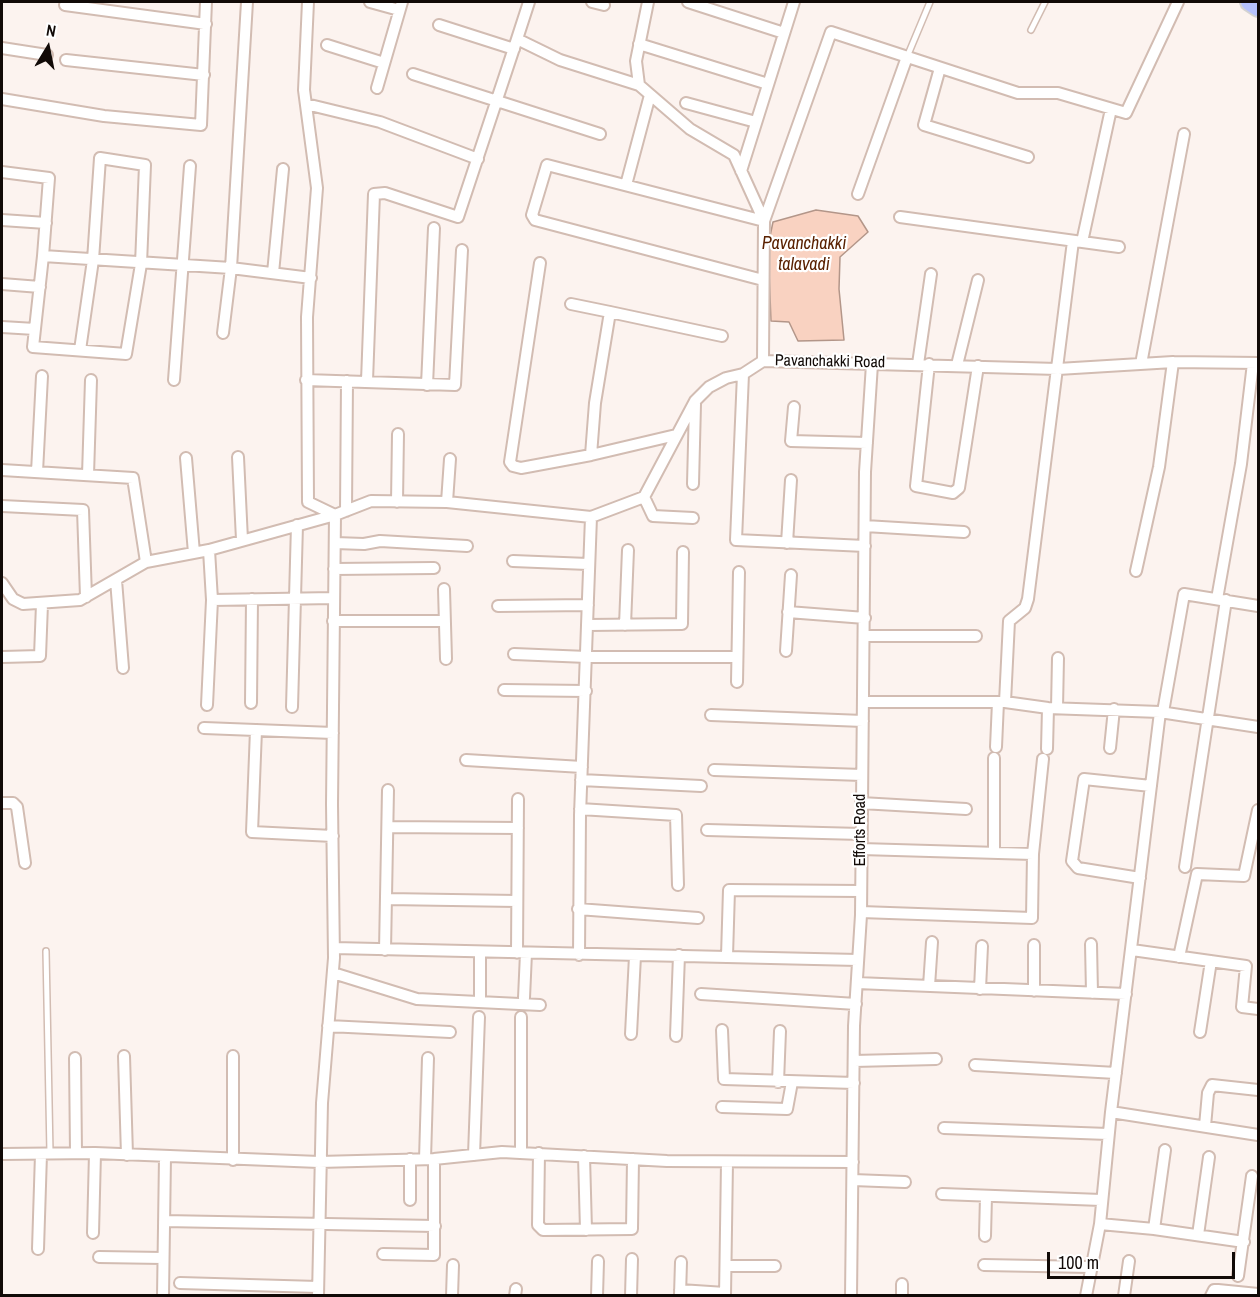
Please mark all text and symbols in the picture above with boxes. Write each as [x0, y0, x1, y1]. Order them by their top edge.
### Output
north arrow [18, 18, 78, 78]
text: N [45, 19, 58, 42]
water label: Pavanchakki talavadi [762, 233, 846, 276]
street label: Pavanchakki Road [775, 351, 885, 373]
street label: Efforts Road [851, 794, 871, 866]
scale bar [1050, 1240, 1238, 1278]
text: 100 m [1058, 1250, 1099, 1275]

